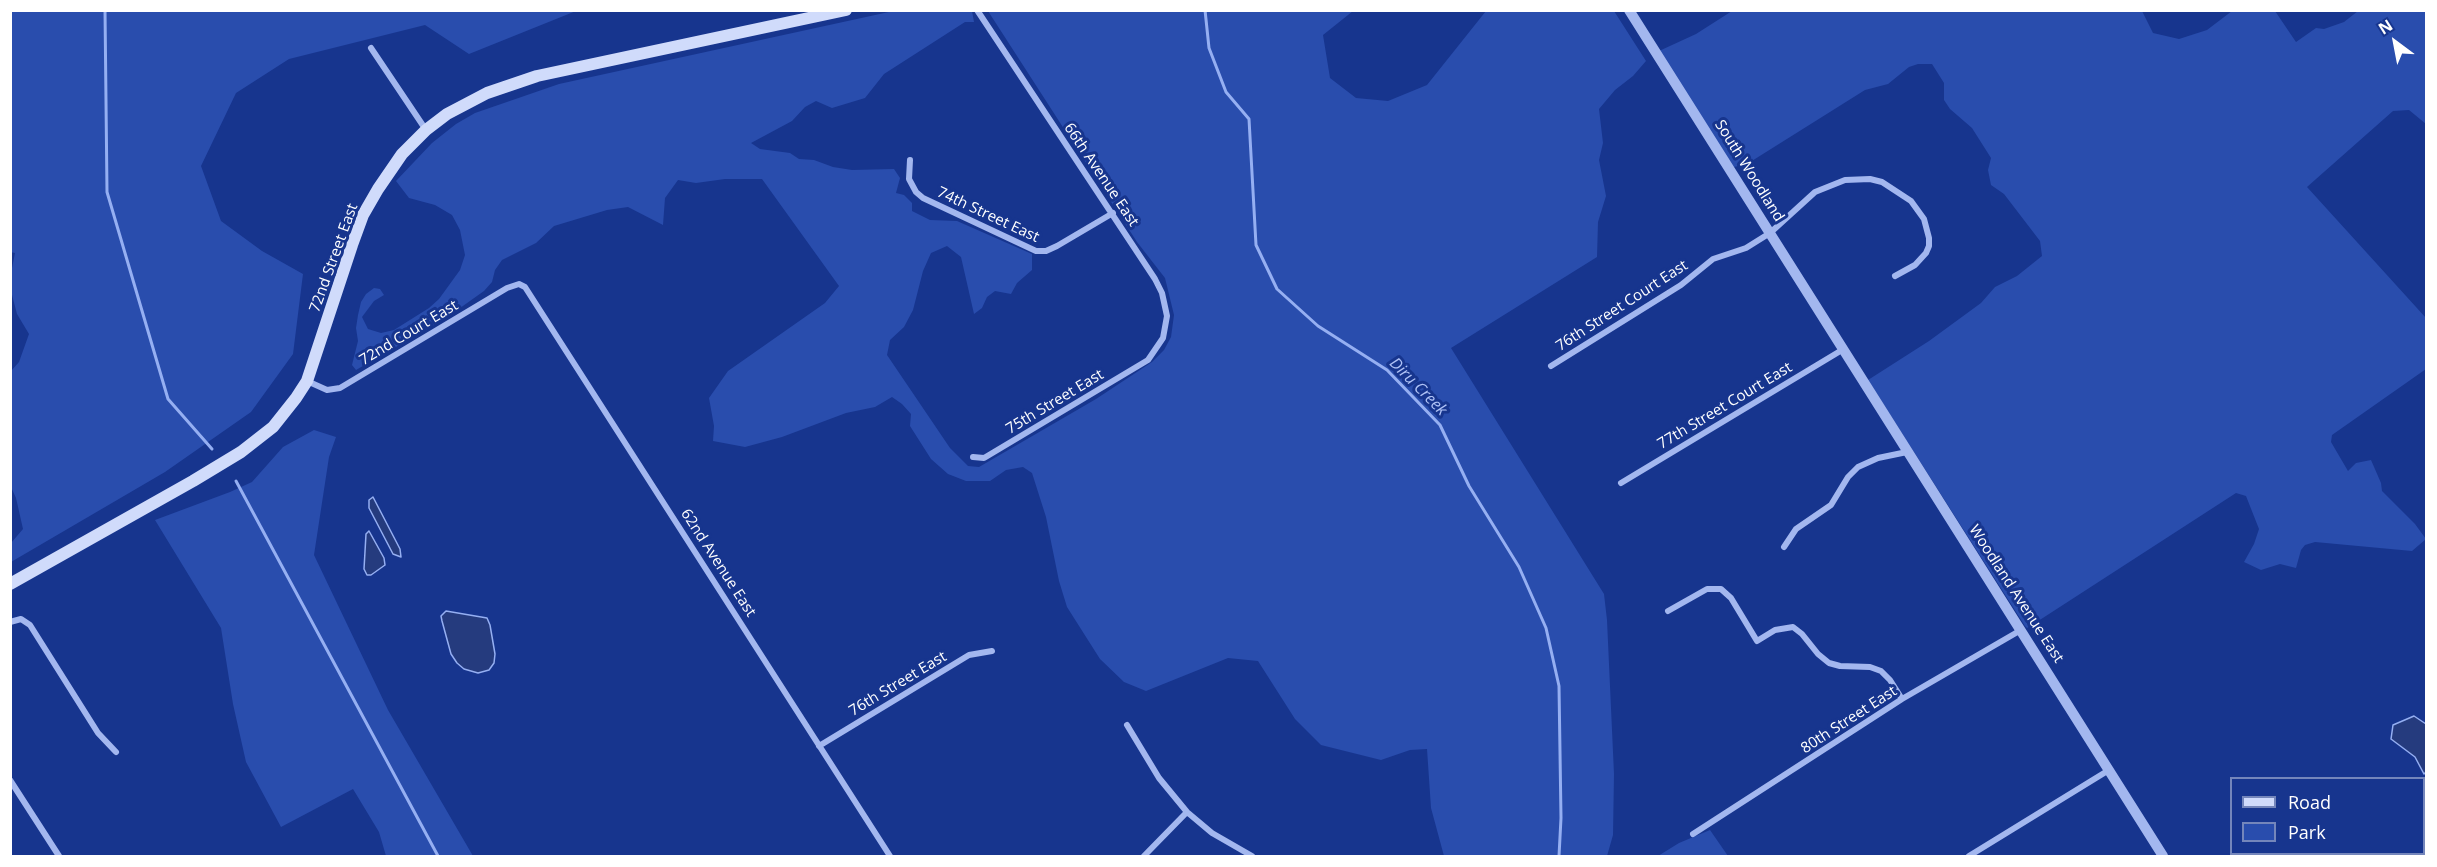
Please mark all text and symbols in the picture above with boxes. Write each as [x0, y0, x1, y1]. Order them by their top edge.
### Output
north arrow [2365, 12, 2425, 72]
text: N [2374, 14, 2397, 40]
street label: South Woodland [1711, 117, 1787, 225]
street label: 66th Avenue East [1060, 120, 1142, 230]
street label: 74th Street East [934, 183, 1042, 247]
street label: 72nd Street East [306, 201, 362, 315]
street label: 76th Street Court East [1553, 257, 1691, 355]
street label: 72nd Court East [357, 297, 461, 369]
water label: Diru Creek [1385, 354, 1451, 420]
street label: 77th Street Court East [1655, 359, 1795, 453]
street label: 75th Street East [1003, 366, 1107, 438]
street label: 62nd Avenue East [676, 506, 760, 620]
street label: Woodland Avenue East [1965, 522, 2067, 666]
street label: 76th Street East [846, 648, 950, 720]
street label: 80th Street East [1798, 682, 1900, 758]
legend [2230, 777, 2425, 855]
text: Road [2288, 790, 2331, 814]
text: Park [2288, 820, 2326, 844]

